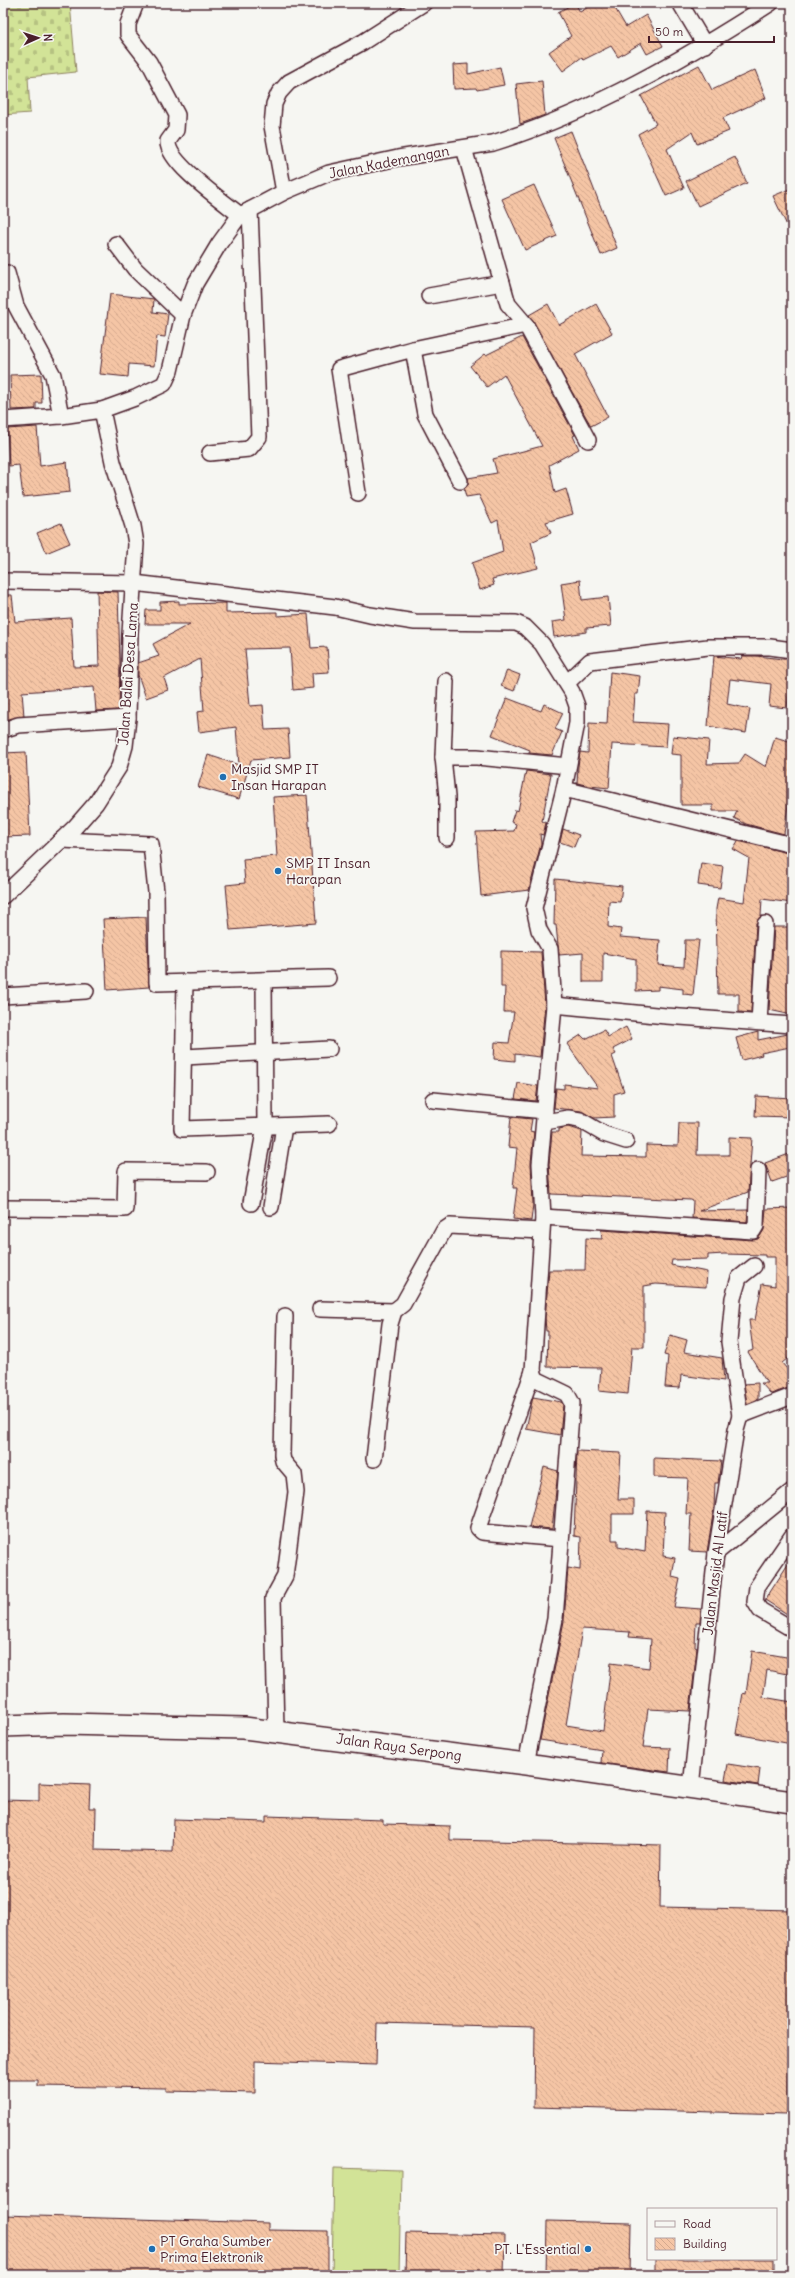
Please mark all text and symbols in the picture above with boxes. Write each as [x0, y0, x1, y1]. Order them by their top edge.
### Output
north arrow [18, 18, 58, 58]
scale bar [649, 18, 774, 44]
text: 50 m [655, 24, 684, 39]
text: N [41, 33, 55, 42]
street label: Jalan Kademangan [327, 142, 451, 182]
street label: Jalan Balai Desa Lama [114, 602, 142, 746]
place label: Masjid SMP IT Insan Harapan [231, 760, 327, 794]
marker: Masjid SMP IT Insan Harapan [218, 772, 228, 782]
place label: SMP IT Insan Harapan [286, 854, 370, 888]
marker: SMP IT Insan Harapan [273, 866, 283, 876]
street label: Jalan Masjid Al Latif [698, 1510, 732, 1636]
street label: Jalan Raya Serpong [335, 1729, 463, 1765]
legend [647, 2208, 777, 2260]
text: Road [683, 2216, 711, 2231]
place label: PT Graha Sumber Prima Elektronik [160, 2232, 272, 2266]
text: Building [683, 2236, 727, 2251]
place label: PT. L'Essential [494, 2240, 580, 2258]
marker: PT Graha Sumber Prima Elektronik [147, 2244, 157, 2254]
marker: PT. L'Essential [583, 2244, 593, 2254]

